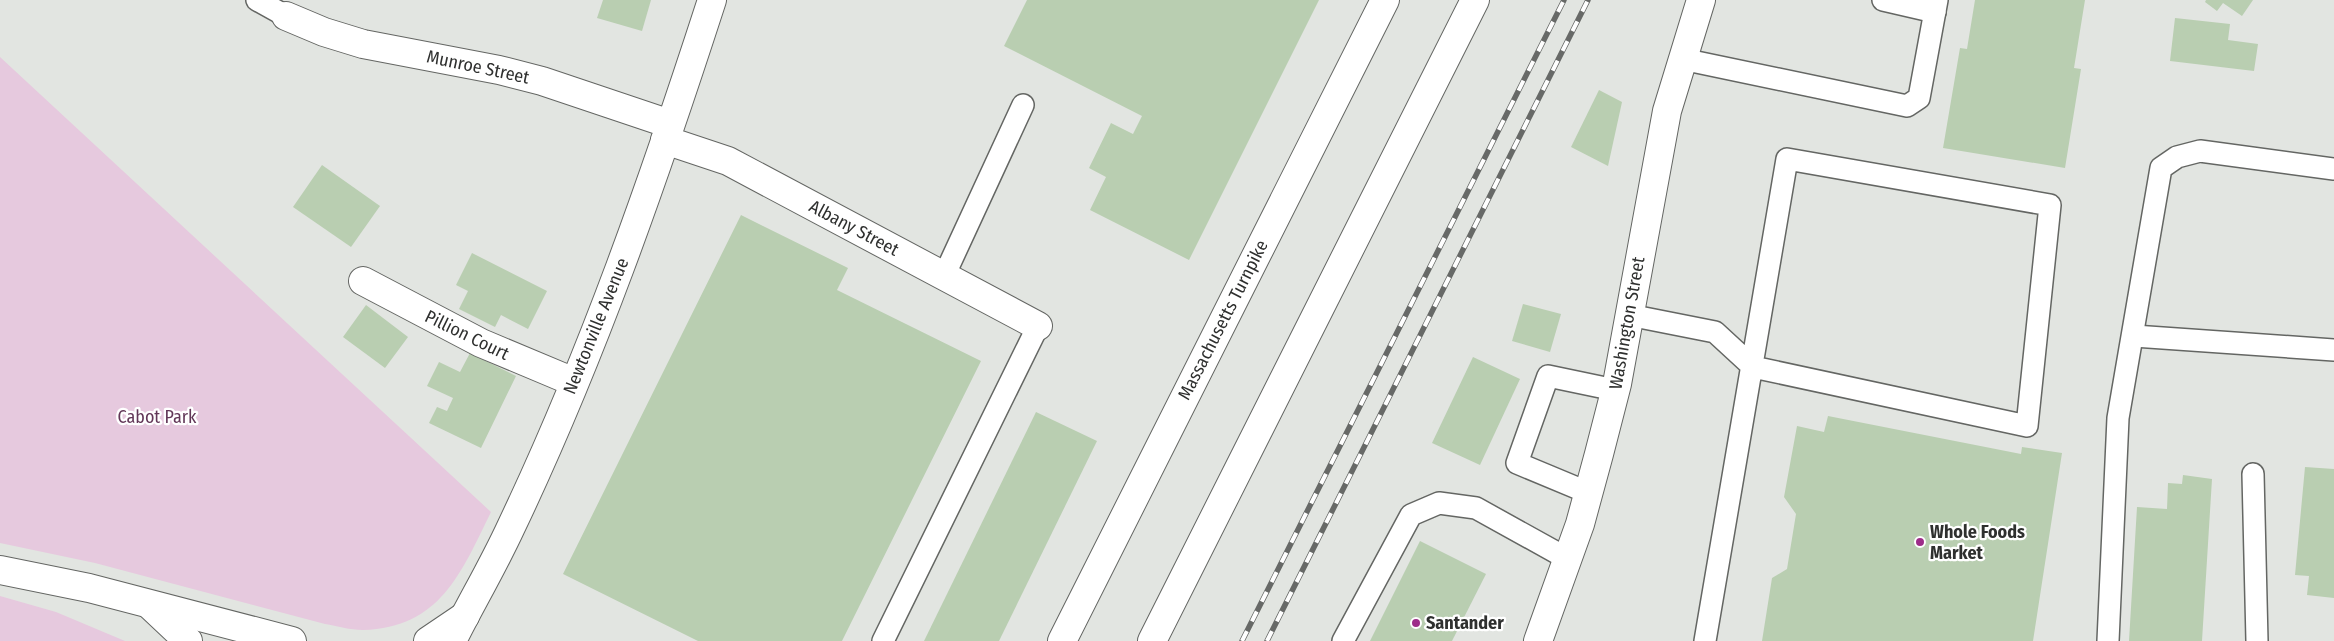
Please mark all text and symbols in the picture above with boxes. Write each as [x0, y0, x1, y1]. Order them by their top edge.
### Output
street label: Munroe Street [425, 45, 531, 89]
street label: Albany Street [805, 195, 903, 261]
street label: Massachusetts Turnpike [1173, 236, 1273, 404]
street label: Newtonville Avenue [559, 254, 633, 397]
street label: Washington Street [1605, 255, 1650, 391]
street label: Pillion Court [421, 305, 513, 365]
park label: Cabot Park [118, 406, 197, 428]
place label: Whole Foods Market [1930, 521, 2025, 564]
marker: Whole Foods Market [1914, 536, 1926, 548]
place label: Santander [1426, 612, 1504, 634]
marker: Santander [1410, 617, 1422, 629]

